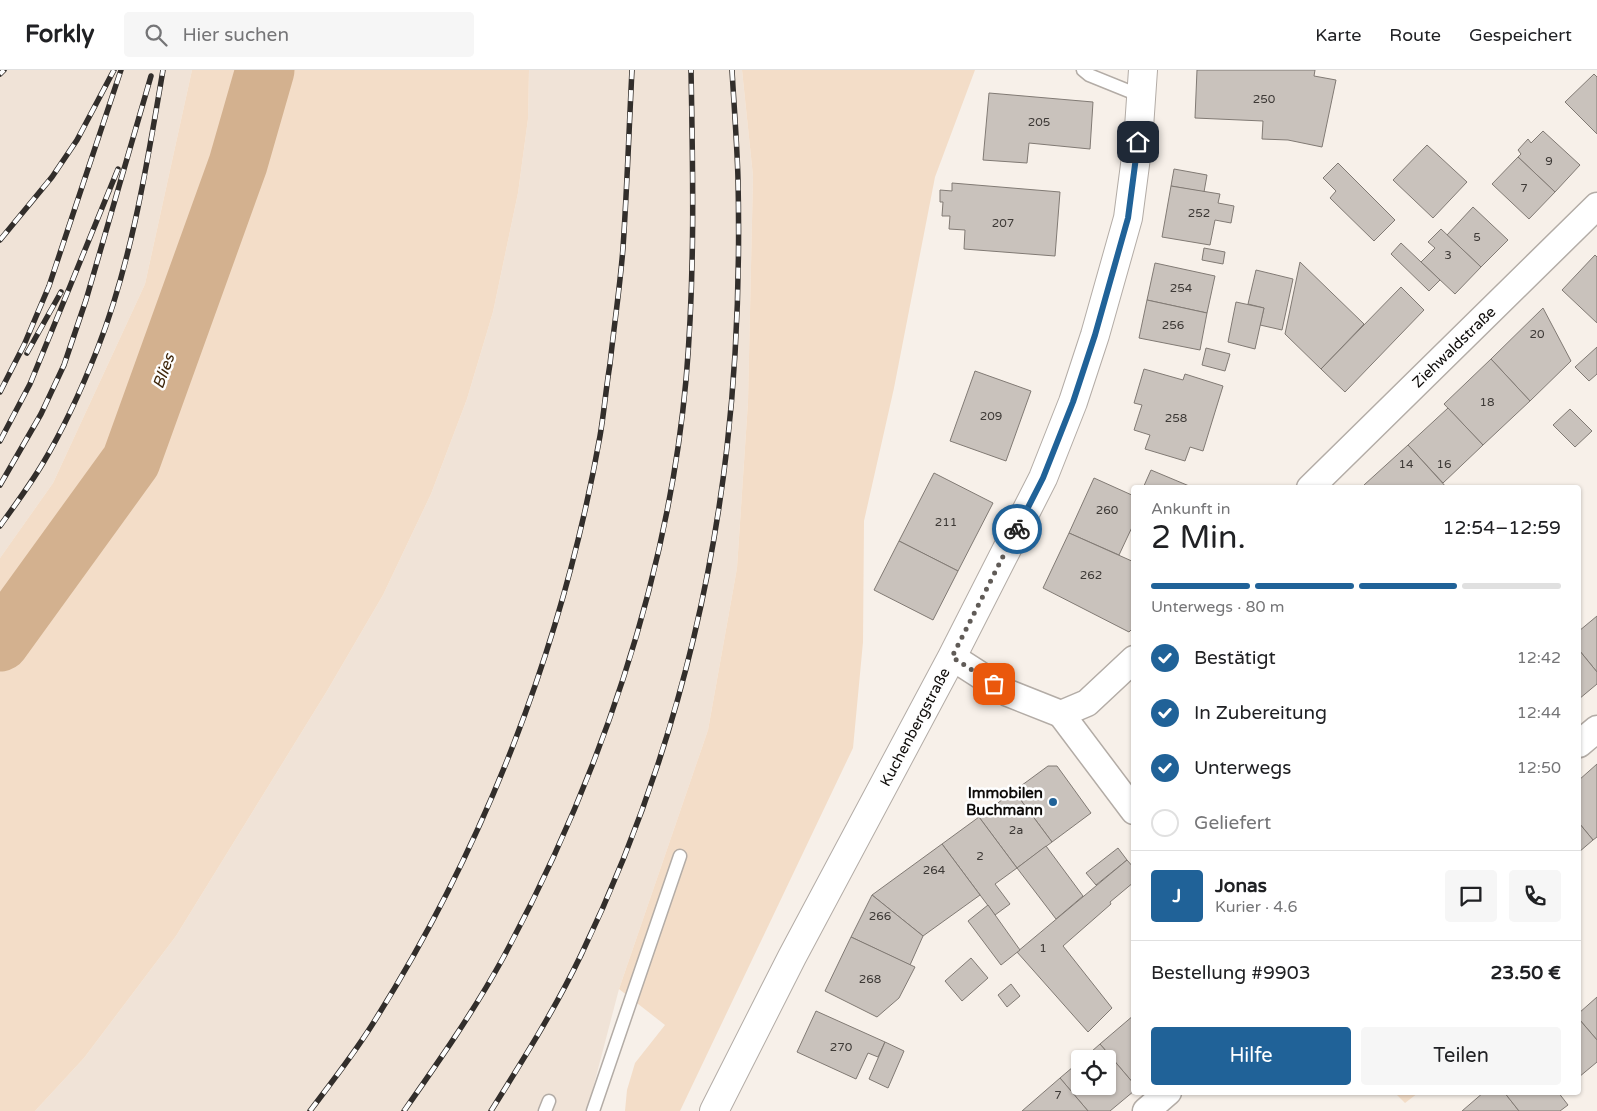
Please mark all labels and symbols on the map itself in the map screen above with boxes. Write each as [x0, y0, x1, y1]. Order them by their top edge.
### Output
house number: 250 [1253, 92, 1276, 106]
house number: 205 [1028, 115, 1050, 129]
pin [1117, 121, 1159, 163]
house number: 9 [1545, 154, 1553, 168]
house number: 7 [1520, 181, 1528, 195]
house number: 252 [1188, 206, 1210, 220]
house number: 207 [992, 216, 1014, 230]
house number: 5 [1473, 230, 1481, 244]
house number: 3 [1444, 248, 1452, 262]
house number: 254 [1170, 281, 1193, 295]
street label: Ziehwaldstraße [1409, 303, 1499, 391]
house number: 256 [1162, 318, 1184, 332]
house number: 20 [1529, 327, 1545, 341]
water label: Blies [148, 350, 180, 392]
house number: 18 [1479, 395, 1495, 409]
house number: 209 [980, 409, 1002, 423]
house number: 258 [1165, 411, 1187, 425]
house number: 14 [1398, 457, 1414, 471]
house number: 16 [1436, 457, 1452, 471]
house number: 260 [1096, 503, 1119, 517]
courier [992, 504, 1042, 554]
house number: 211 [935, 515, 957, 529]
house number: 262 [1080, 568, 1102, 582]
pin [973, 663, 1015, 705]
street label: Kuchenbergstraße [876, 665, 954, 789]
place label: Immobilen Buchmann [966, 784, 1043, 819]
marker: Immobilen Buchmann [1047, 796, 1059, 808]
house number: 2a [1009, 823, 1023, 837]
house number: 2 [976, 849, 984, 863]
house number: 264 [923, 863, 946, 877]
house number: 266 [869, 909, 891, 923]
house number: 1 [1039, 941, 1047, 955]
house number: 268 [859, 972, 881, 986]
house number: 270 [830, 1040, 853, 1054]
house number: 7 [1054, 1088, 1062, 1102]

